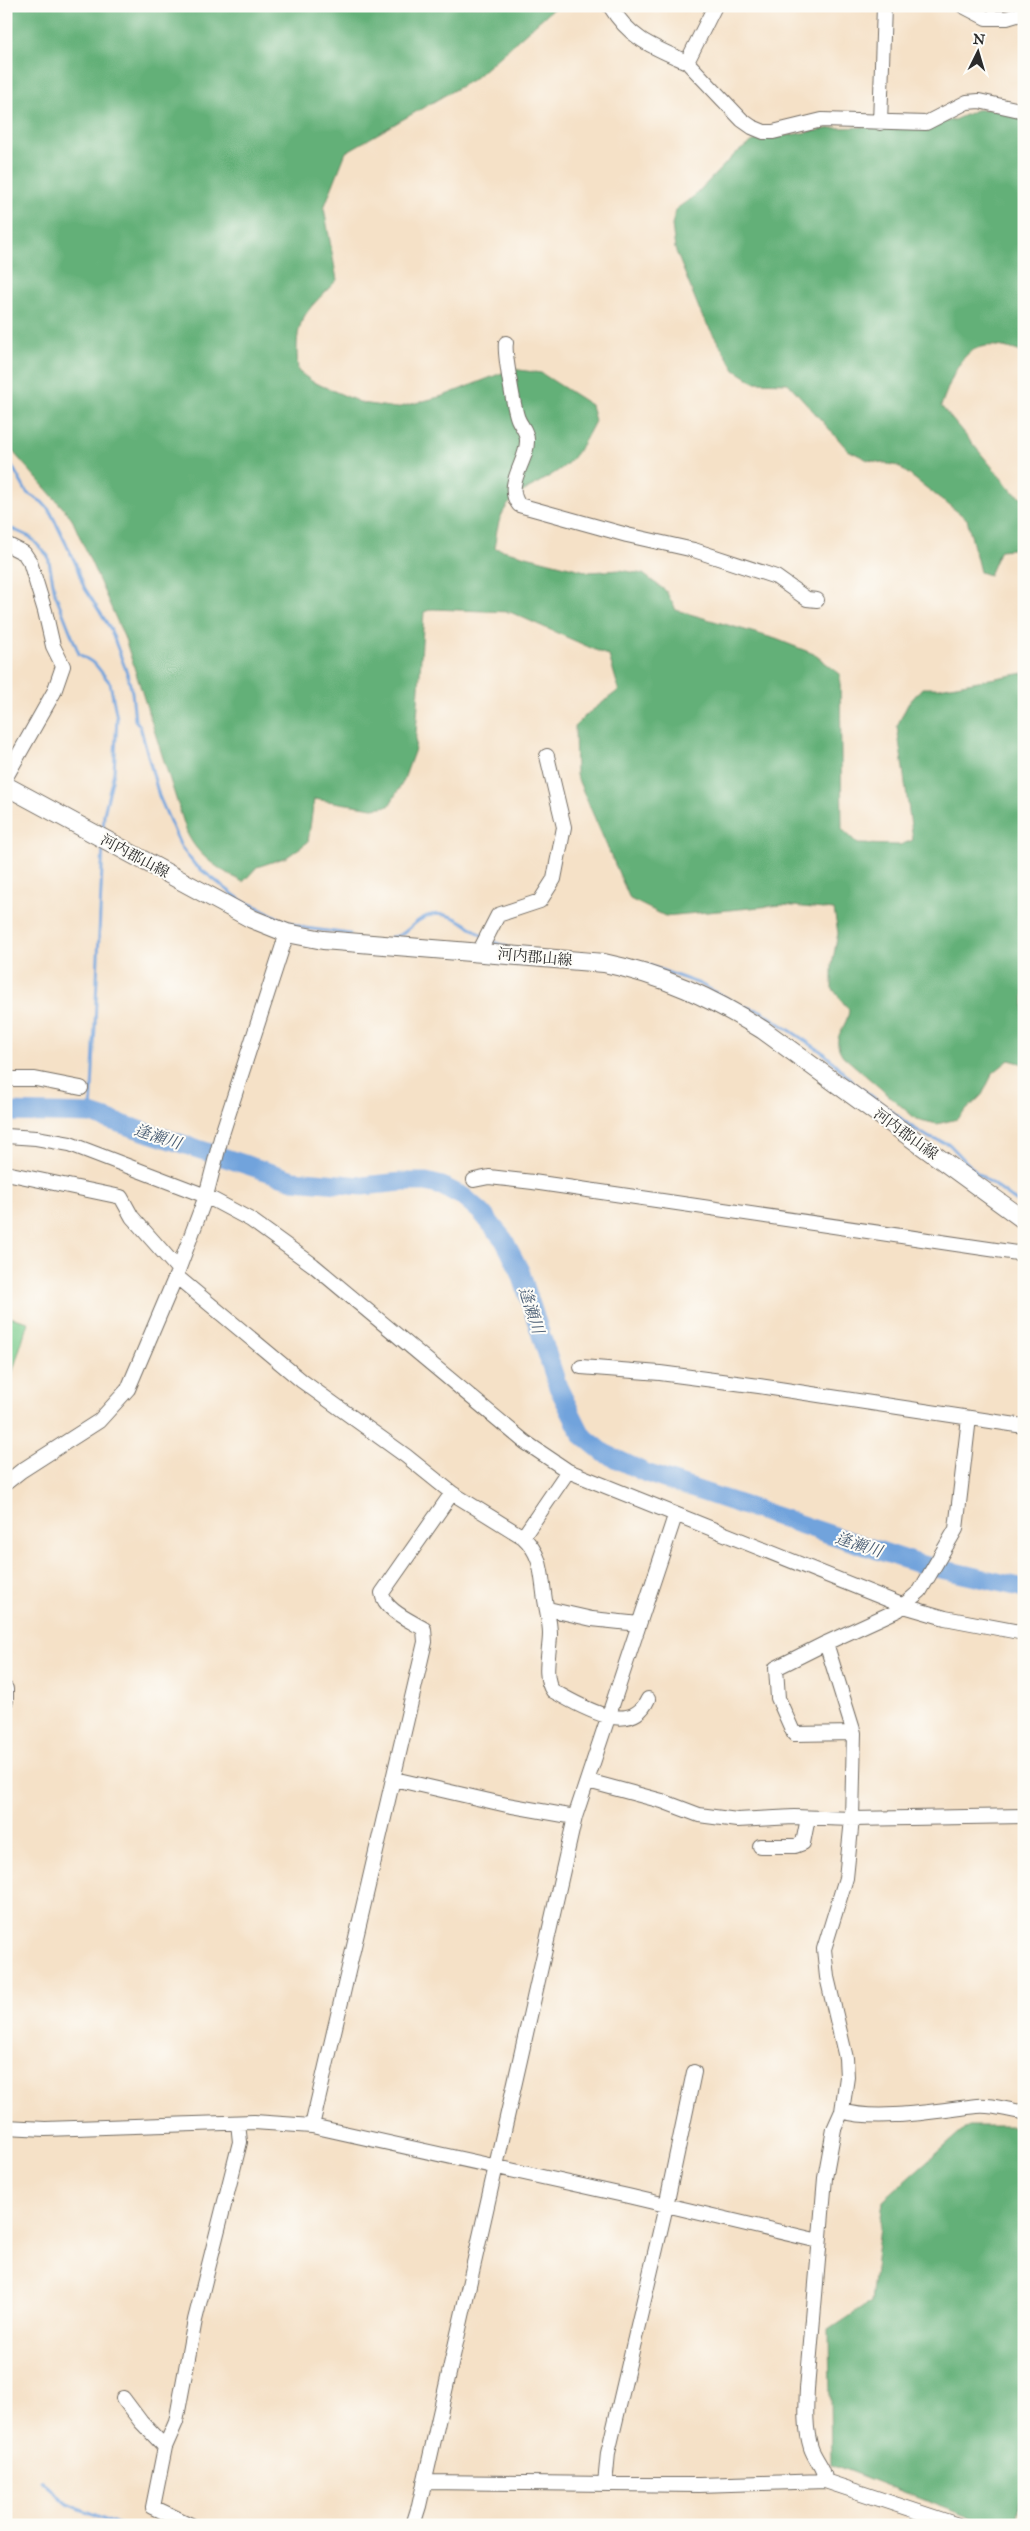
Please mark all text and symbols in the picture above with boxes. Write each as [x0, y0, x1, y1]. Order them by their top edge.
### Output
north arrow [952, 28, 1002, 78]
text: N [972, 31, 986, 49]
street label: 河内郡山線 [98, 830, 172, 882]
street label: 河内郡山線 [497, 945, 573, 969]
street label: 河内郡山線 [870, 1105, 942, 1163]
water label: 逢瀬川 [132, 1120, 186, 1154]
water label: 逢瀬川 [515, 1284, 549, 1338]
water label: 逢瀬川 [833, 1528, 887, 1562]

